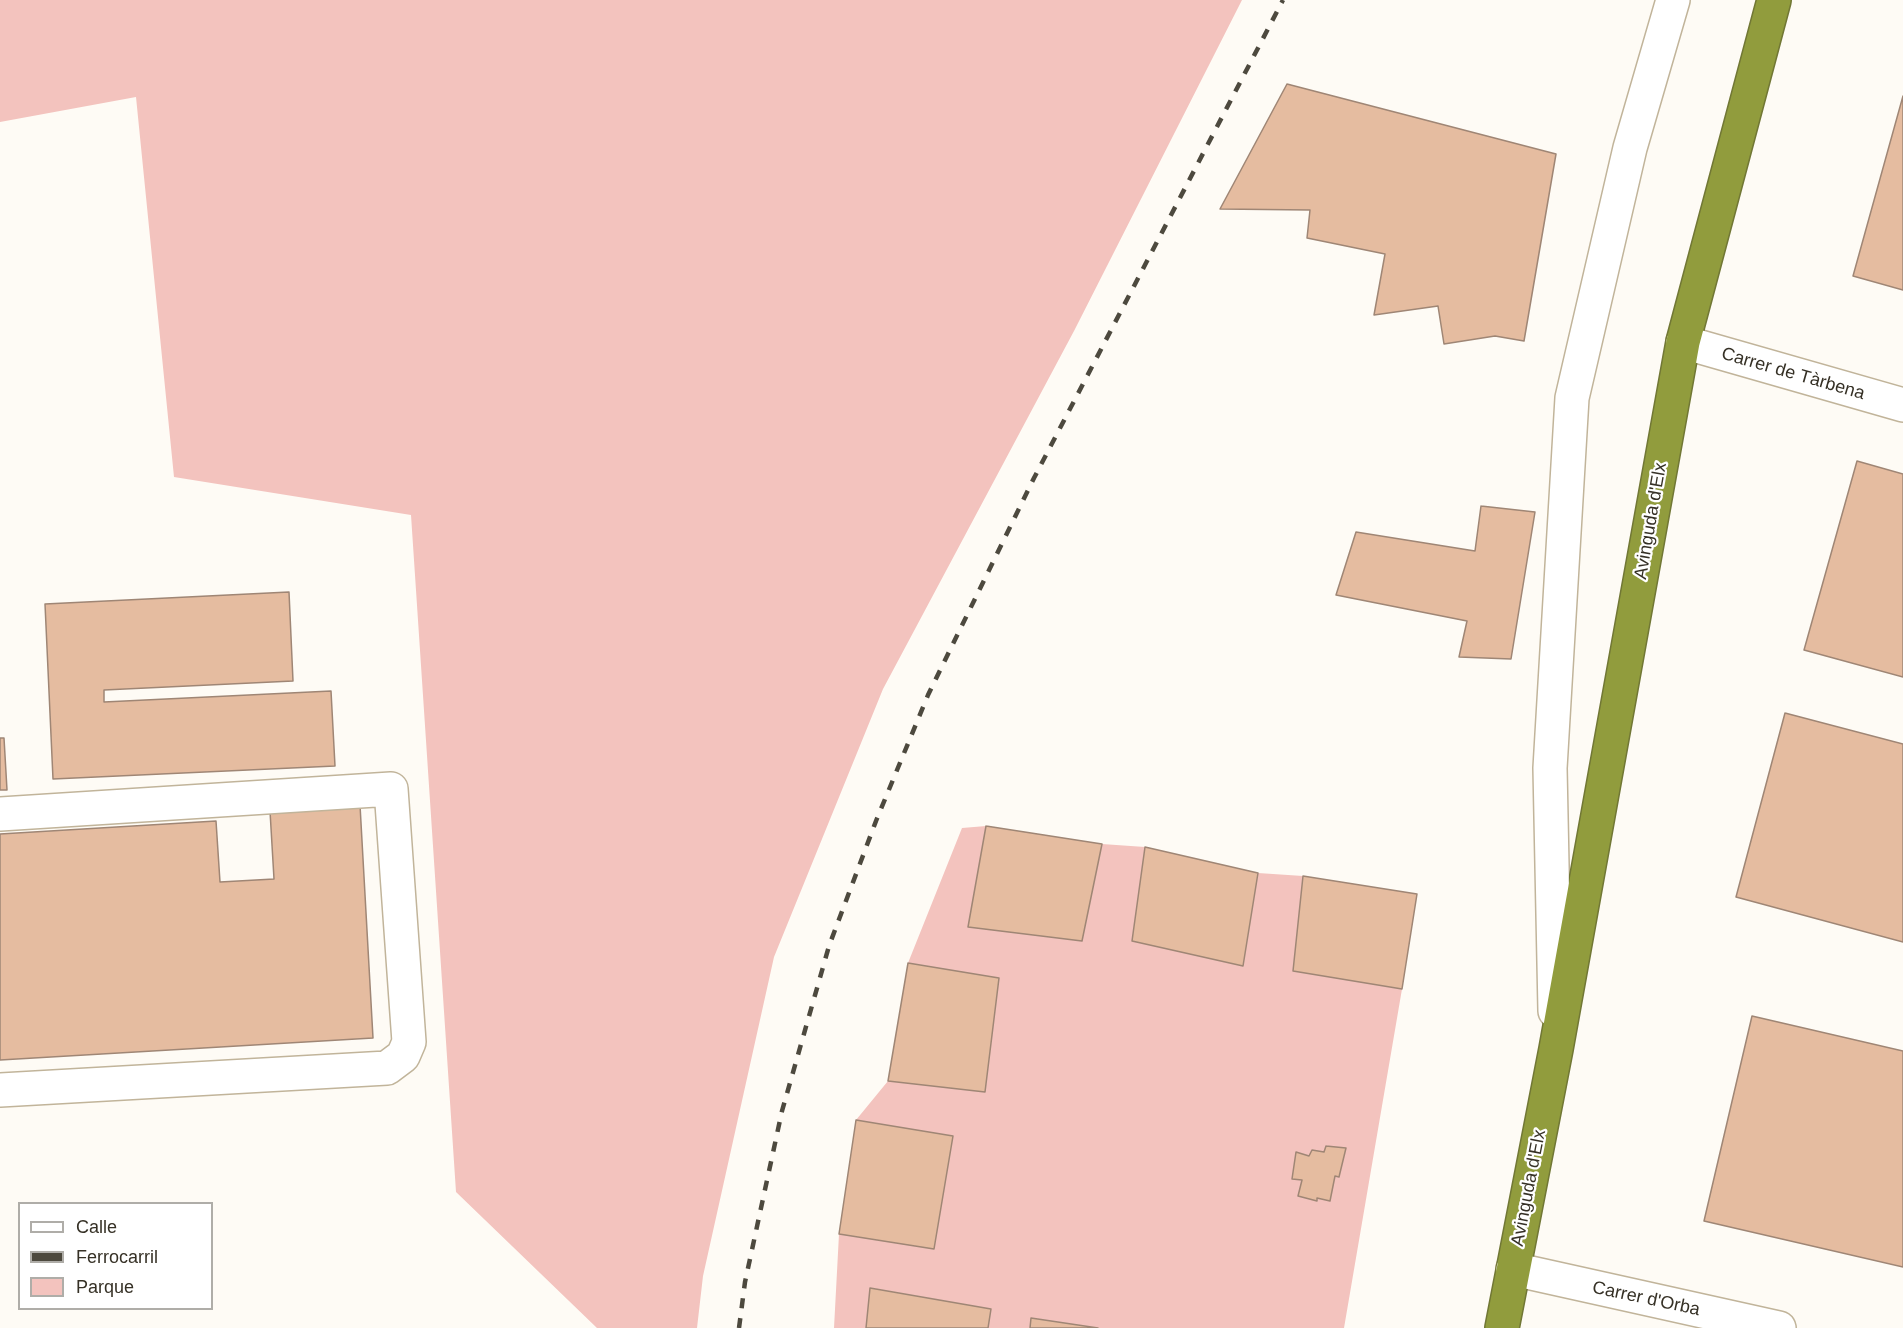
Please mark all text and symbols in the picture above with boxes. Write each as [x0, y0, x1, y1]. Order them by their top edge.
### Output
street label: Carrer de Tàrbena [1719, 343, 1867, 405]
street label: Avinguda d'Elx [1630, 461, 1672, 581]
street label: Avinguda d'Elx [1507, 1128, 1551, 1248]
legend [18, 1202, 213, 1310]
text: Calle [76, 1217, 117, 1237]
text: Ferrocarril [76, 1247, 158, 1267]
text: Parque [76, 1277, 134, 1297]
street label: Carrer d'Orba [1590, 1277, 1702, 1321]

